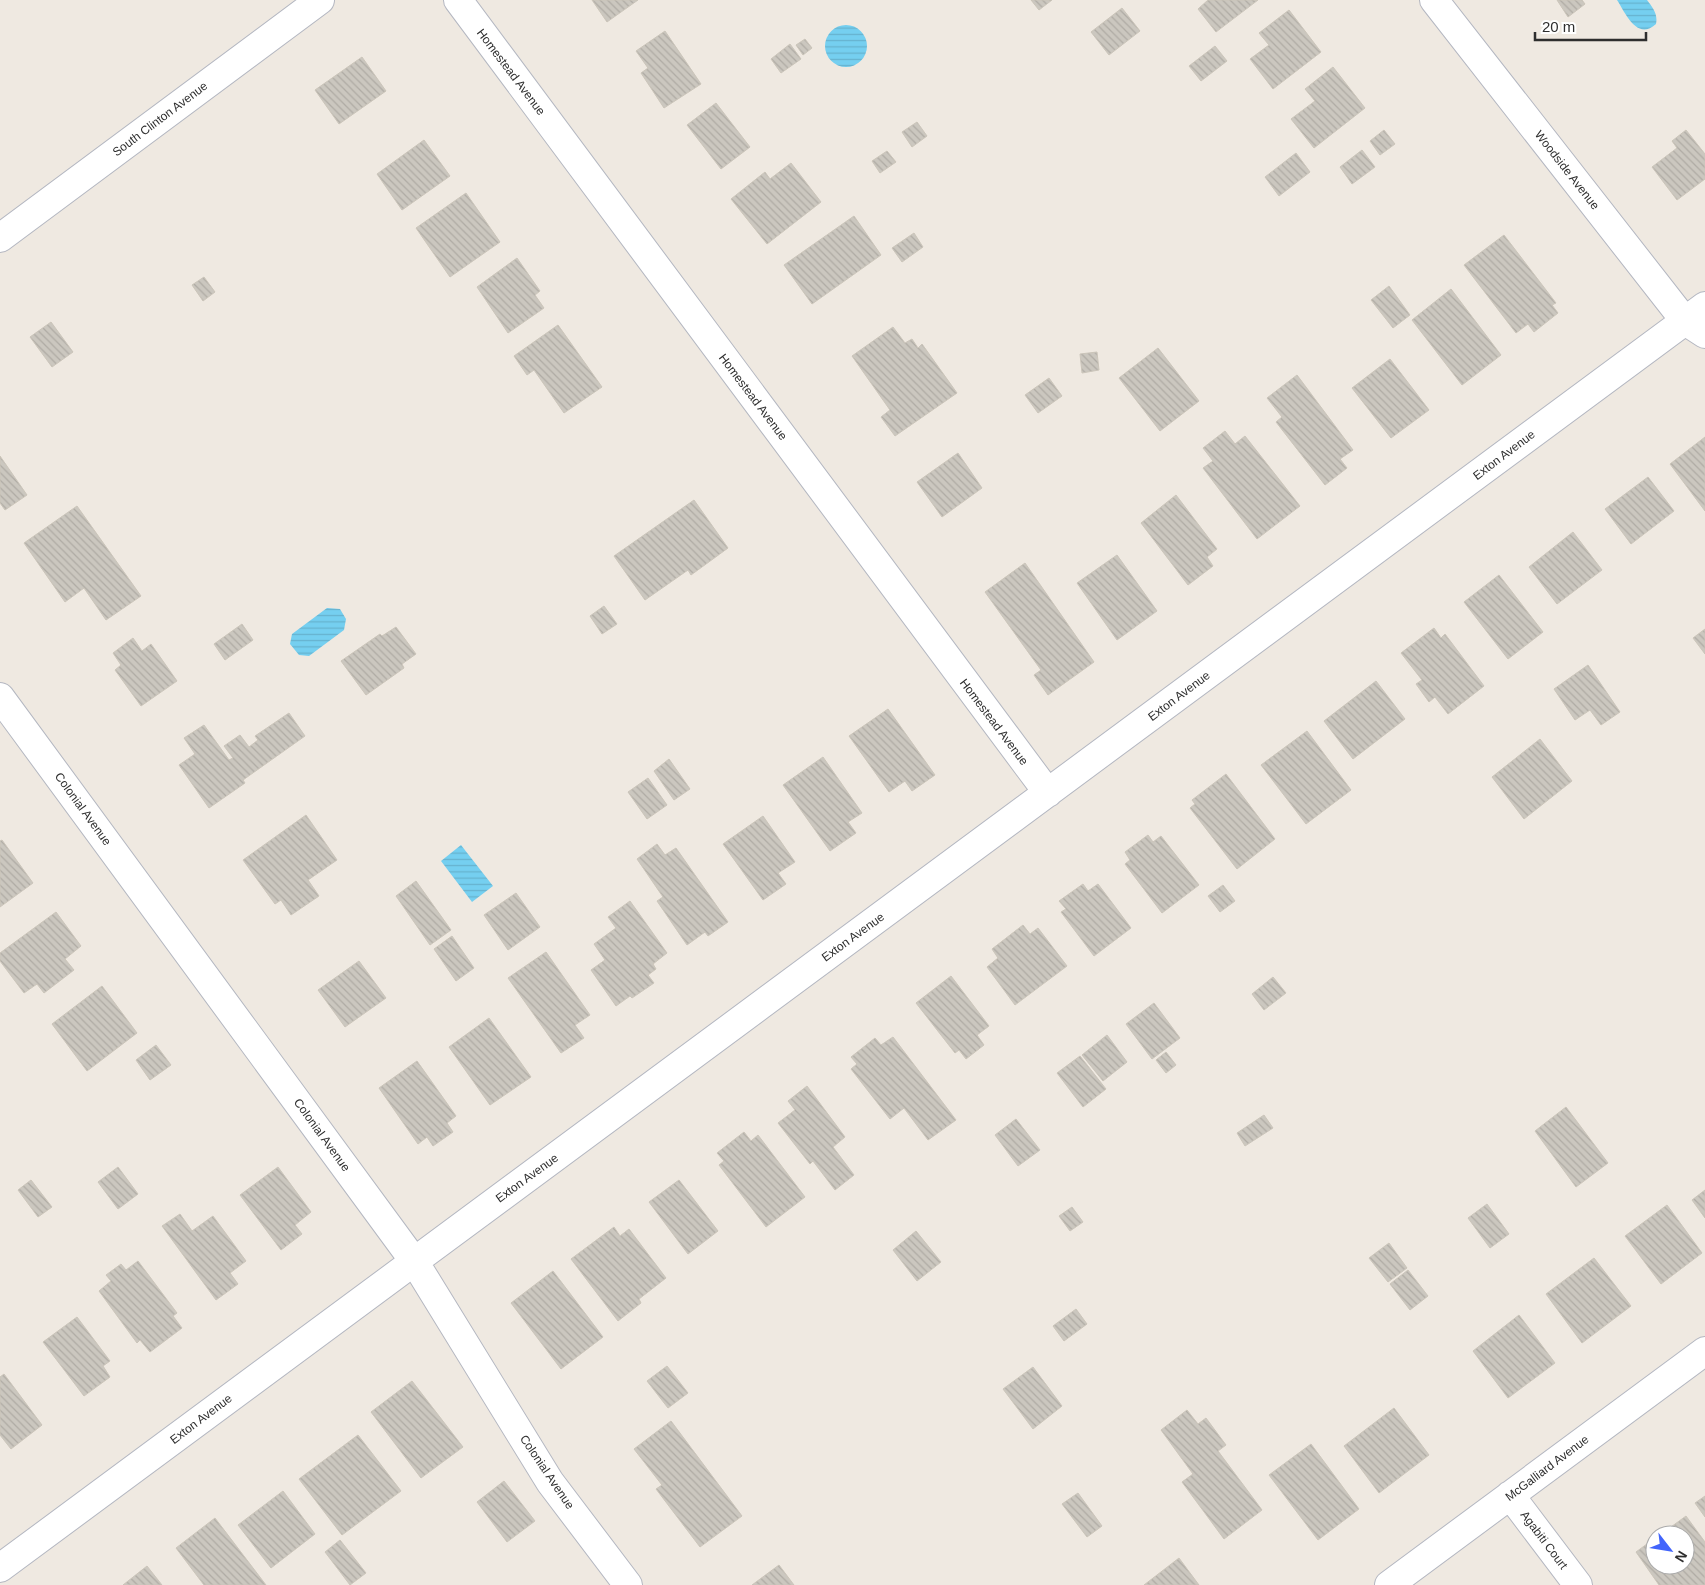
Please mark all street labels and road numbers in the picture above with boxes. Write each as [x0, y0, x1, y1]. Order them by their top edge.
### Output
street label: Homestead Avenue [474, 26, 548, 118]
street label: South Clinton Avenue [110, 79, 210, 159]
street label: Woodside Avenue [1532, 128, 1602, 213]
street label: Homestead Avenue [716, 351, 790, 443]
street label: Exton Avenue [1470, 427, 1538, 483]
street label: Exton Avenue [1145, 668, 1213, 724]
street label: Homestead Avenue [957, 676, 1031, 768]
street label: Colonial Avenue [52, 770, 114, 848]
street label: Exton Avenue [819, 909, 887, 964]
street label: Colonial Avenue [291, 1096, 353, 1174]
street label: Exton Avenue [493, 1150, 561, 1205]
street label: Exton Avenue [167, 1391, 235, 1447]
street label: Colonial Avenue [517, 1432, 577, 1512]
street label: McGalliard Avenue [1503, 1432, 1592, 1504]
street label: Agabiti Court [1518, 1508, 1571, 1572]

